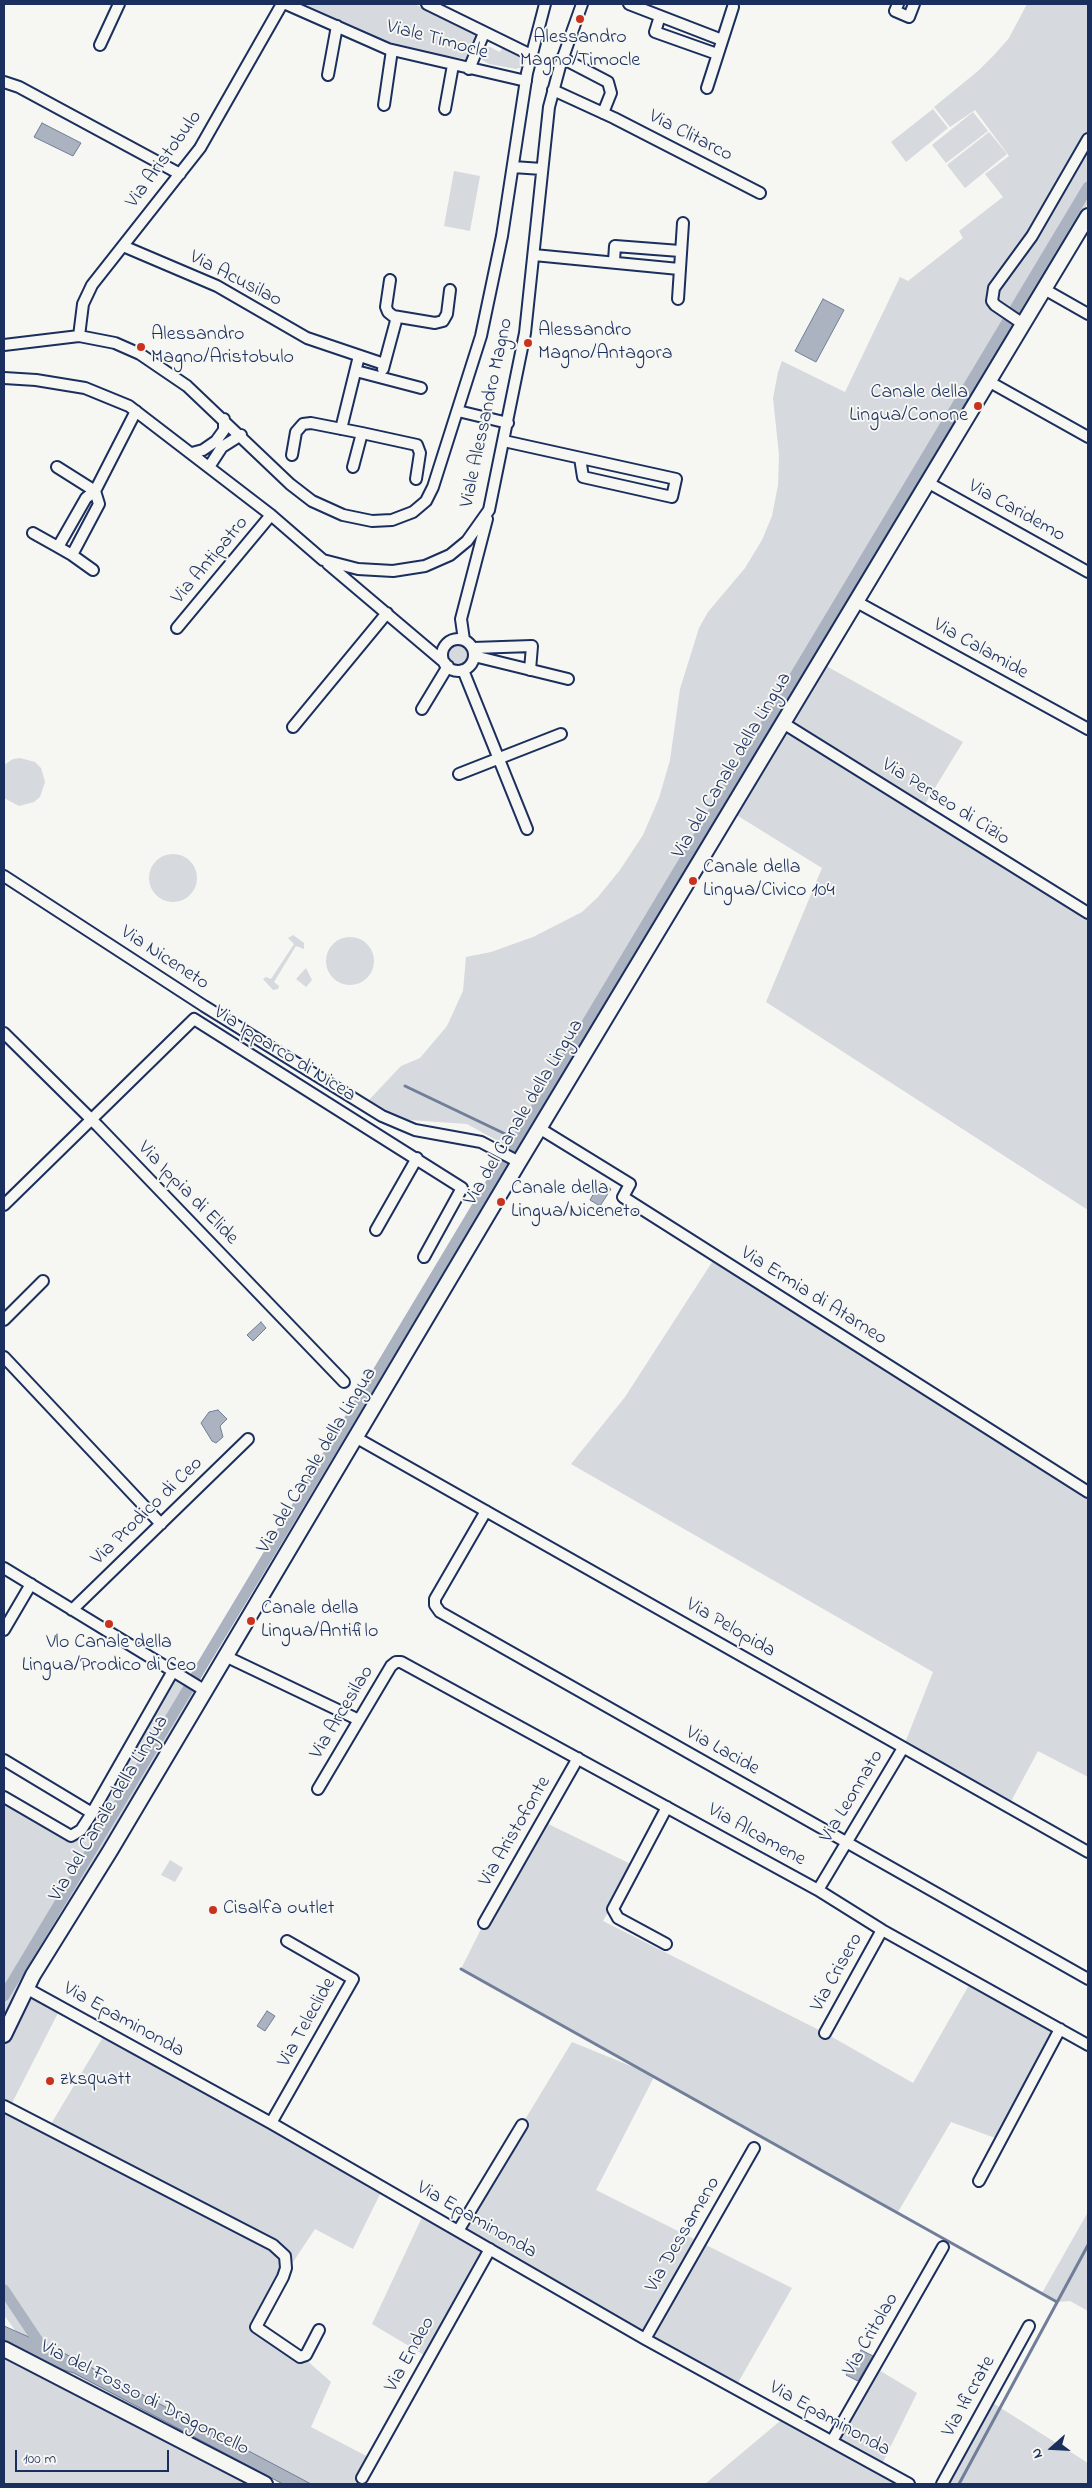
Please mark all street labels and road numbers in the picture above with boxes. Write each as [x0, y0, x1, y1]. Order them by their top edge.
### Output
street label: Viale Timocle [384, 16, 490, 66]
street label: Via Clitarco [644, 106, 736, 168]
street label: Via Aristobulo [122, 107, 208, 213]
street label: Via Acusilao [185, 246, 285, 314]
street label: Viale Alessandro Magno [456, 316, 520, 510]
street label: Via Caridemo [963, 475, 1069, 549]
street label: Via Antipatro [167, 512, 255, 610]
street label: Via Calamide [928, 614, 1032, 686]
street label: Via del Canale della Lingua [668, 669, 798, 863]
street label: Via Perseo di Cizio [876, 754, 1014, 852]
street label: Via Niceneto [115, 922, 213, 996]
street label: Via Ipparco di Nicea [208, 1002, 360, 1108]
street label: Via del Canale della Lingua [460, 1016, 590, 1210]
street label: Via Ippia di Elide [132, 1137, 242, 1251]
street label: Via Ermia di Atarneo [735, 1242, 891, 1352]
street label: Via del Canale della Lingua [253, 1364, 383, 1558]
street label: Via Prodico di Ceo [87, 1453, 209, 1571]
street label: Via Pelopida [681, 1594, 779, 1664]
street label: Via Arcesilao [306, 1662, 380, 1764]
street label: Via del Canale della Lingua [45, 1712, 175, 1906]
street label: Via Lacide [681, 1722, 763, 1782]
street label: Via Leonnato [816, 1746, 890, 1848]
street label: Via Aristofonte [475, 1773, 557, 1891]
street label: Via Alcamene [703, 1799, 809, 1873]
street label: Via Crisero [807, 1929, 869, 2017]
street label: Via Teleclide [274, 1974, 342, 2072]
street label: Via Epaminonda [58, 1978, 188, 2064]
street label: Via Dessameno [641, 2173, 727, 2297]
street label: Via Epaminonda [412, 2177, 540, 2265]
street label: Via Critolao [839, 2289, 905, 2381]
street label: Via Endeo [381, 2313, 441, 2397]
street label: Via del Fosso di Dragoncello [35, 2336, 253, 2462]
street label: Via Ificrate [938, 2352, 1002, 2442]
street label: Via Epaminonda [764, 2377, 894, 2463]

